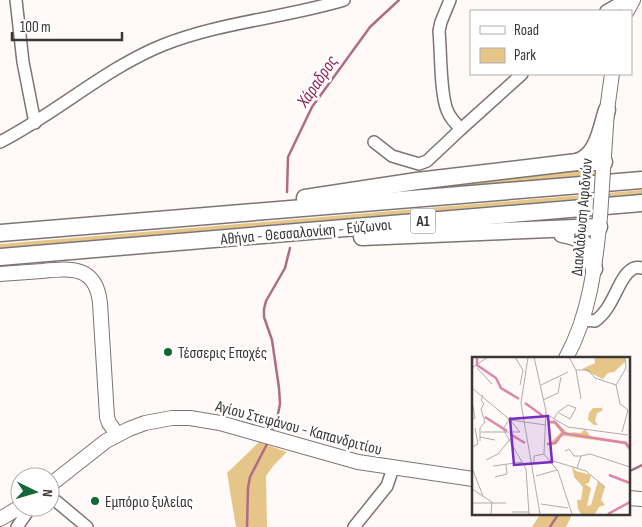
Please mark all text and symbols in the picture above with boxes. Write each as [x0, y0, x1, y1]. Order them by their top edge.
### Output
scale bar [12, 10, 122, 42]
legend [470, 10, 632, 75]
text: 100 m [20, 18, 51, 37]
text: Road [514, 21, 539, 40]
text: Park [514, 46, 536, 65]
water label: Χάραδρος [292, 51, 342, 112]
street label: Διακλάδωση Αφιδνών [568, 158, 597, 277]
road number: Α1 [410, 208, 436, 234]
street label: Αθήνα - Θεσσαλονίκη - Εύζωνοι [219, 216, 392, 250]
place label: Τέσσερις Εποχές [178, 344, 267, 363]
marker: Τέσσερις Εποχές [162, 346, 174, 358]
inset map [472, 357, 630, 514]
street label: Αγίου Στεφάνου - Καπανδριτίου [212, 397, 384, 460]
north arrow [10, 467, 60, 517]
text: N [39, 489, 56, 498]
place label: Εμπόριο ξυλείας [105, 493, 193, 512]
marker: Εμπόριο ξυλείας [89, 495, 101, 507]

